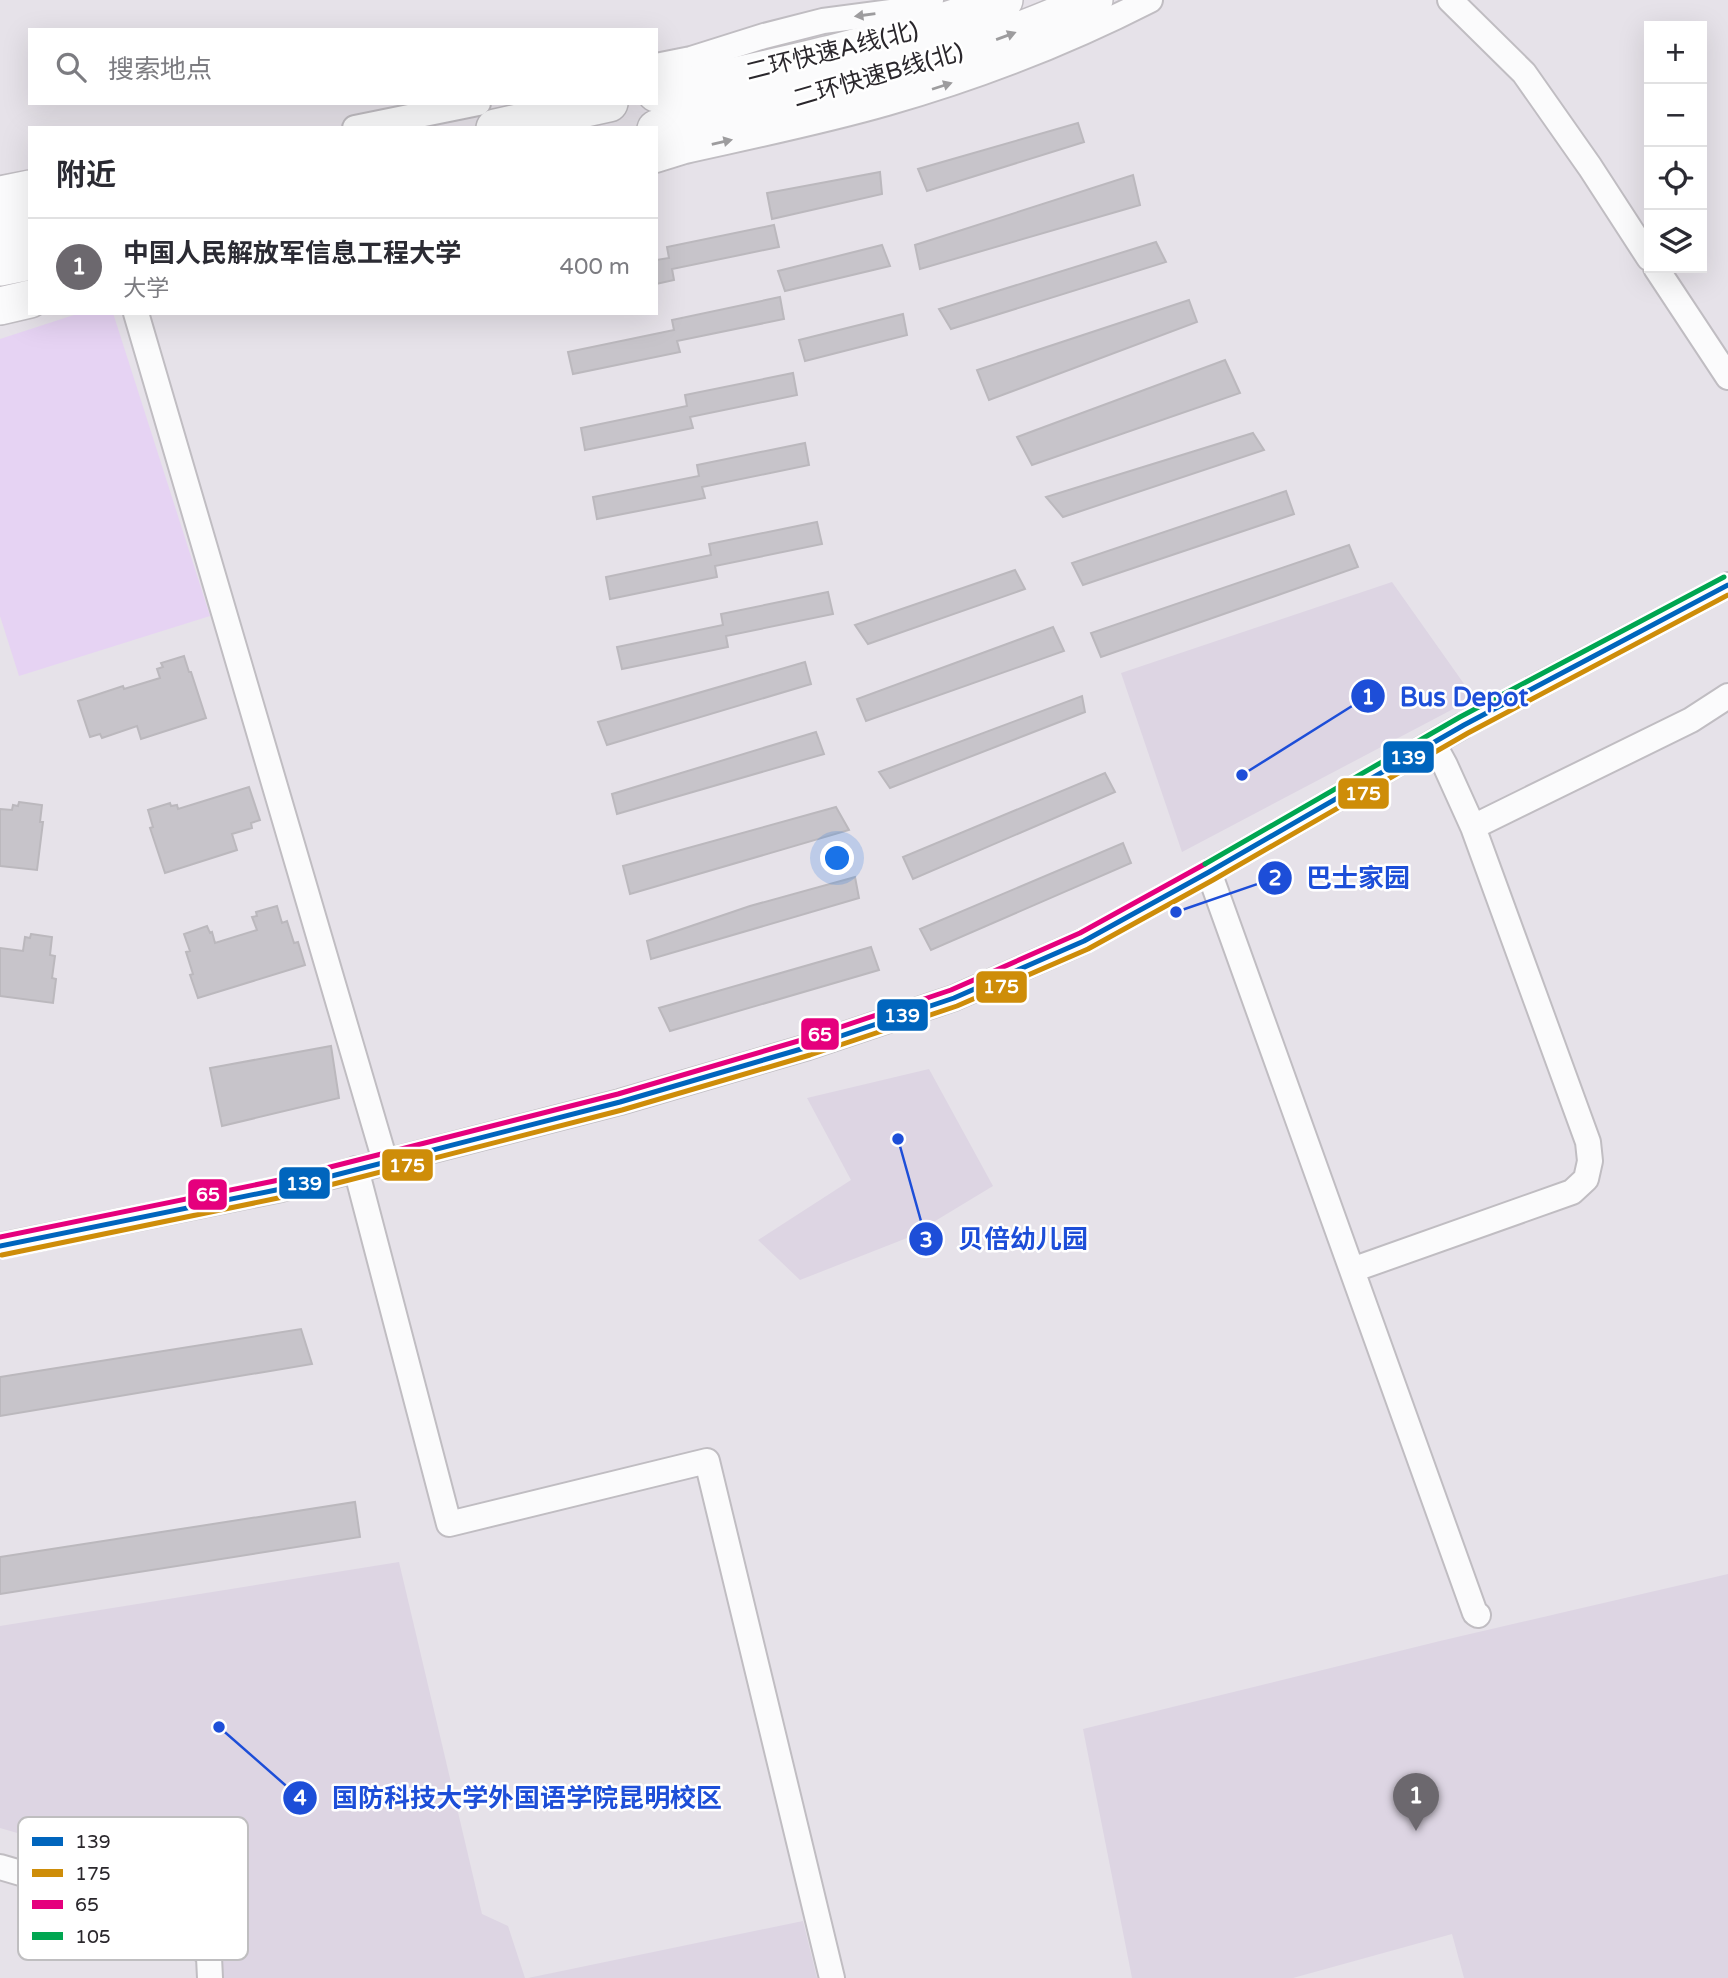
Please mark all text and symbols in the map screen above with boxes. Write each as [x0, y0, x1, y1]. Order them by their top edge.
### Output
one-way arrow [854, 10, 876, 21]
street label: 二环快速A线(北) [743, 16, 921, 87]
map controls [1644, 21, 1707, 273]
button: + [1644, 21, 1707, 84]
search box [28, 28, 658, 105]
one-way arrow [995, 30, 1016, 41]
street label: 二环快速B线(北) [790, 37, 967, 114]
icon: search [52, 48, 90, 86]
text: 搜索地点 [108, 54, 212, 85]
one-way arrow [932, 80, 953, 90]
button: − [1644, 84, 1707, 147]
one-way arrow [711, 137, 733, 148]
button: locate [1644, 147, 1707, 210]
text: 附近 [56, 157, 116, 194]
button: layers [1644, 210, 1707, 273]
text: 中国人民解放军信息工程大学 [123, 238, 461, 269]
text: 1 [72, 253, 86, 281]
text: 400 m [560, 253, 630, 281]
text: 大学 [123, 275, 169, 303]
callout: Bus Depot [1350, 673, 1542, 720]
text: Bus Depot [1400, 682, 1528, 713]
text: 1 [1361, 685, 1375, 710]
line badge: 139 [1382, 740, 1435, 774]
text: 139 [1390, 747, 1426, 769]
line badge: 175 [1337, 777, 1390, 810]
text: 175 [1345, 783, 1381, 805]
your location [820, 841, 854, 875]
callout: 巴士家园 [1257, 854, 1424, 901]
text: 巴士家园 [1306, 863, 1410, 894]
text: 2 [1268, 866, 1282, 891]
line badge: 175 [975, 970, 1028, 1004]
text: 175 [983, 976, 1019, 998]
line badge: 139 [876, 998, 929, 1032]
text: 139 [884, 1005, 920, 1027]
line badge: 65 [800, 1017, 840, 1051]
text: 65 [808, 1024, 832, 1046]
line badge: 175 [381, 1148, 434, 1182]
text: 175 [389, 1155, 425, 1177]
line badge: 139 [278, 1166, 331, 1200]
text: 139 [286, 1173, 322, 1195]
line badge: 65 [187, 1178, 228, 1211]
text: 65 [196, 1184, 220, 1206]
callout: 贝倍幼儿园 [909, 1216, 1102, 1263]
text: 贝倍幼儿园 [958, 1224, 1088, 1255]
text: 3 [919, 1228, 933, 1253]
pin: 1 [1393, 1773, 1439, 1831]
callout: 国防科技大学外国语学院昆明校区 [283, 1774, 736, 1821]
text: 国防科技大学外国语学院昆明校区 [332, 1783, 722, 1814]
text: 4 [293, 1786, 307, 1811]
legend [18, 1817, 248, 1960]
text: 139 [75, 1831, 111, 1853]
text: 175 [75, 1863, 111, 1885]
text: 65 [75, 1894, 99, 1916]
text: 105 [75, 1926, 111, 1948]

